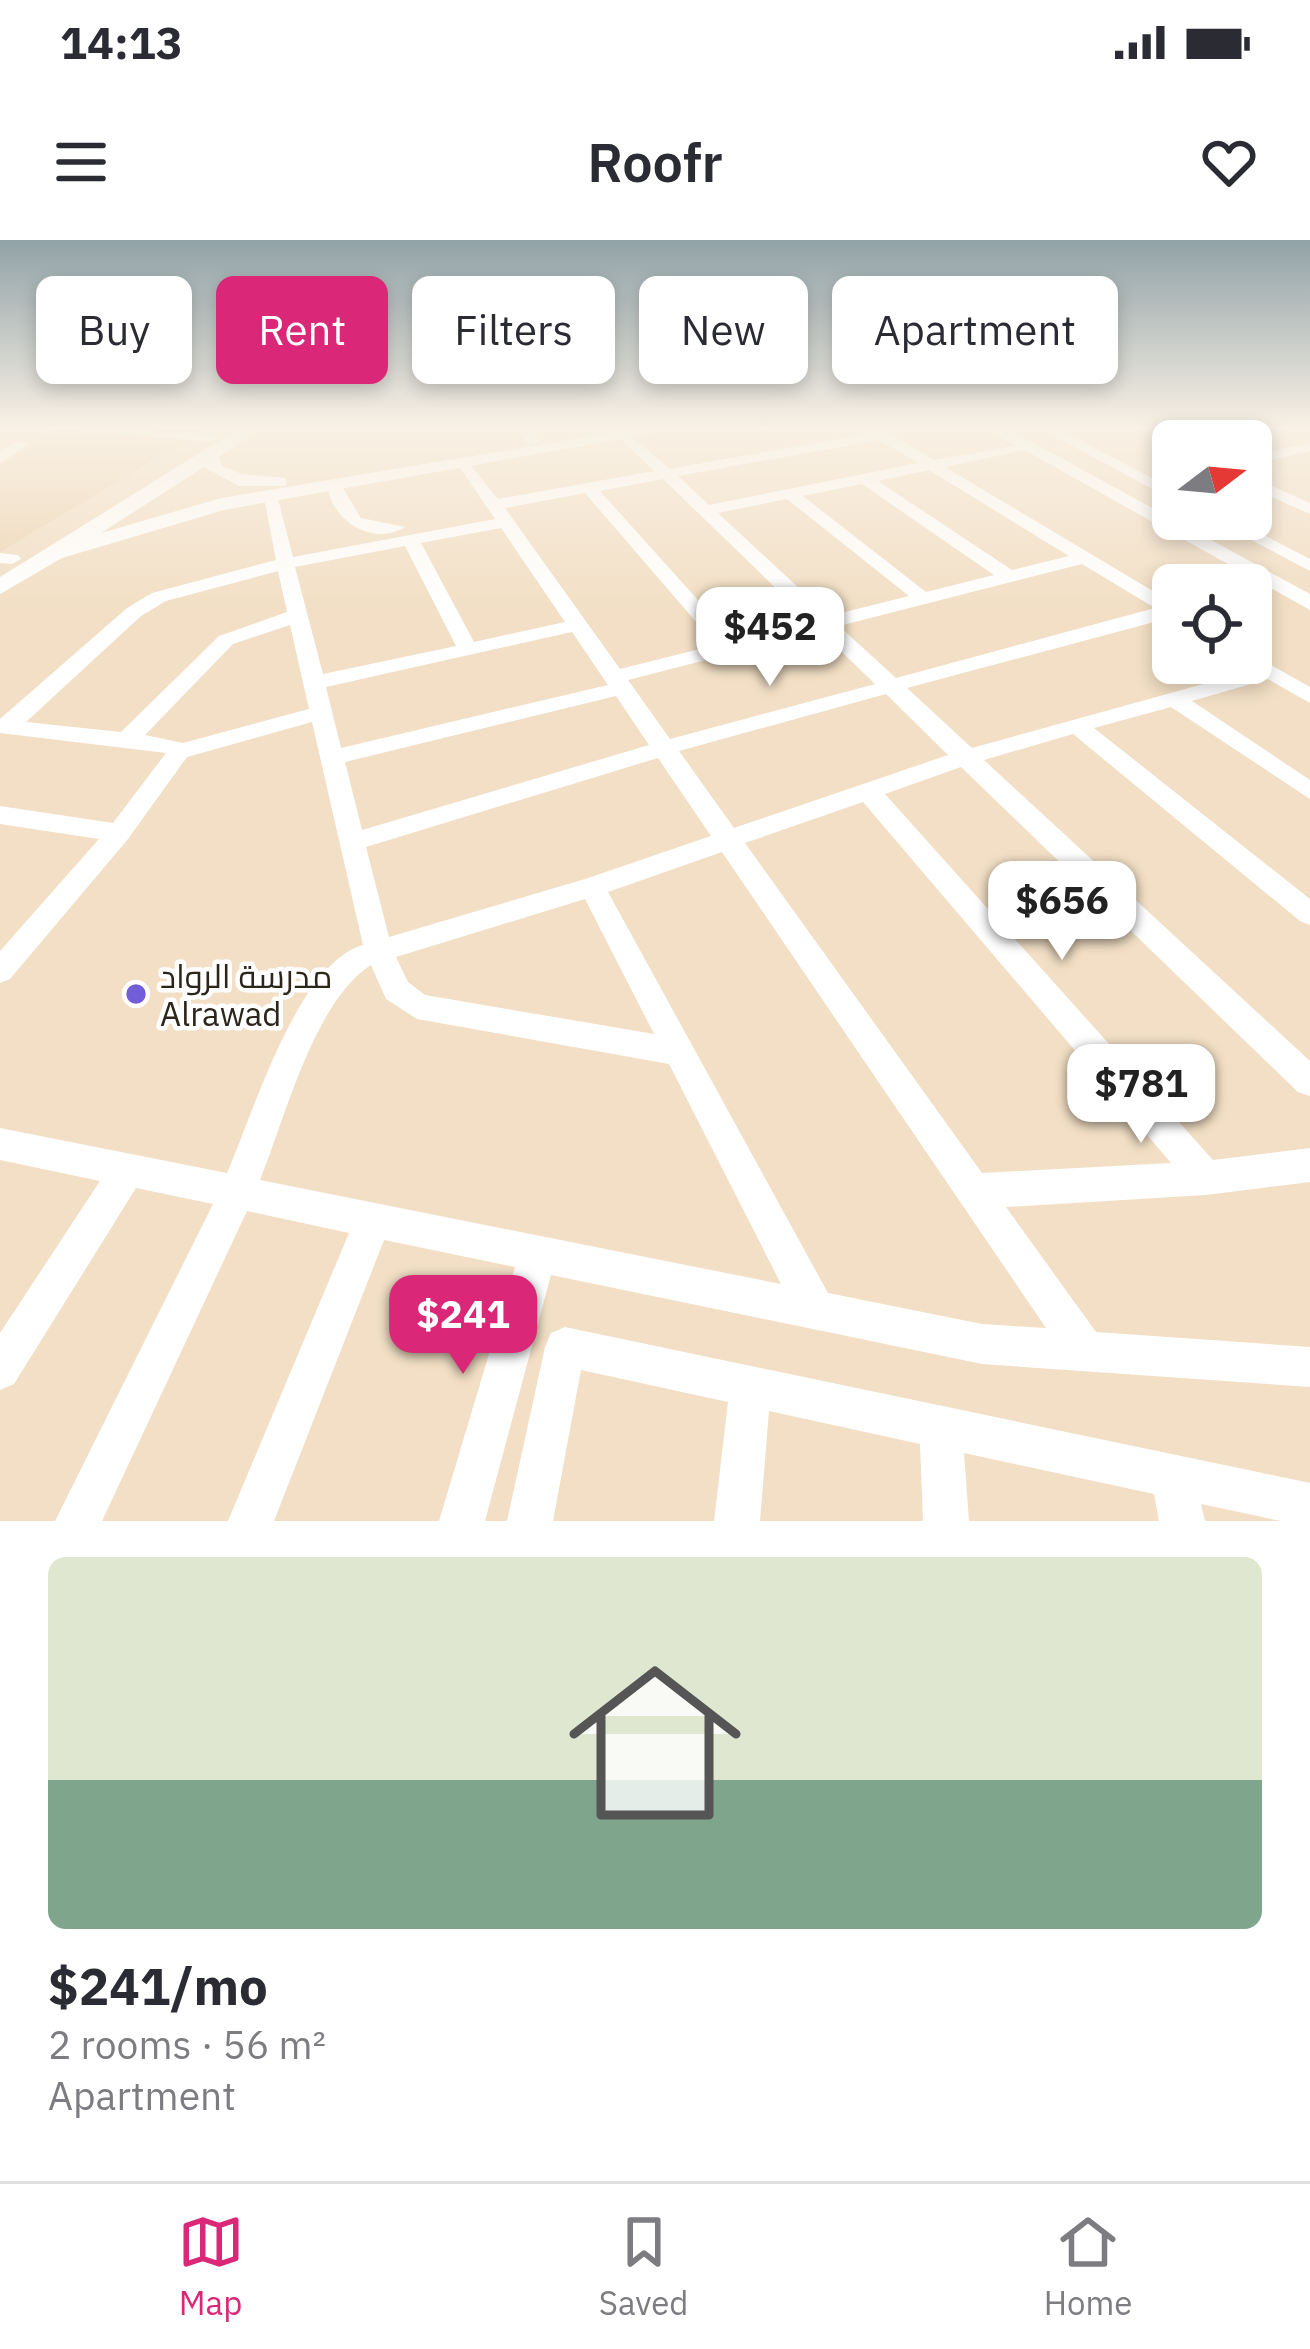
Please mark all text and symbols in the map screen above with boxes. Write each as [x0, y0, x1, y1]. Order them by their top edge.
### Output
text: 14:13 [60, 13, 183, 71]
text: Roofr [587, 127, 723, 197]
icon: menu [48, 129, 114, 195]
icon: heart [1196, 129, 1262, 195]
chip: Buy [36, 276, 192, 384]
chip: Rent [216, 276, 388, 384]
chip: Filters [412, 276, 615, 384]
chip: New [639, 276, 808, 384]
chip: Apartment [832, 276, 1118, 384]
north arrow [1152, 420, 1272, 540]
map controls [1152, 420, 1272, 684]
button: locate [1152, 564, 1272, 684]
pin: $452 [699, 587, 841, 689]
text: $452 [723, 600, 817, 651]
pin: $656 [991, 861, 1133, 963]
text: $656 [1015, 874, 1109, 925]
place label: مدرسة الرواد Alrawad [160, 954, 332, 1035]
marker: مدرسة الرواد Alrawad [123, 981, 149, 1007]
pin: $781 [1070, 1044, 1212, 1146]
text: $781 [1094, 1057, 1188, 1108]
pin: $241 [392, 1275, 534, 1377]
text: $241 [416, 1288, 510, 1339]
icon: home [547, 1635, 763, 1851]
text: $241/mo [48, 1953, 268, 2019]
text: 2 rooms · 56 m² [48, 2019, 326, 2070]
text: Apartment [48, 2070, 236, 2121]
tab: Map [178, 2209, 244, 2324]
tab: Saved [599, 2209, 689, 2324]
tab: Home [1044, 2209, 1132, 2324]

